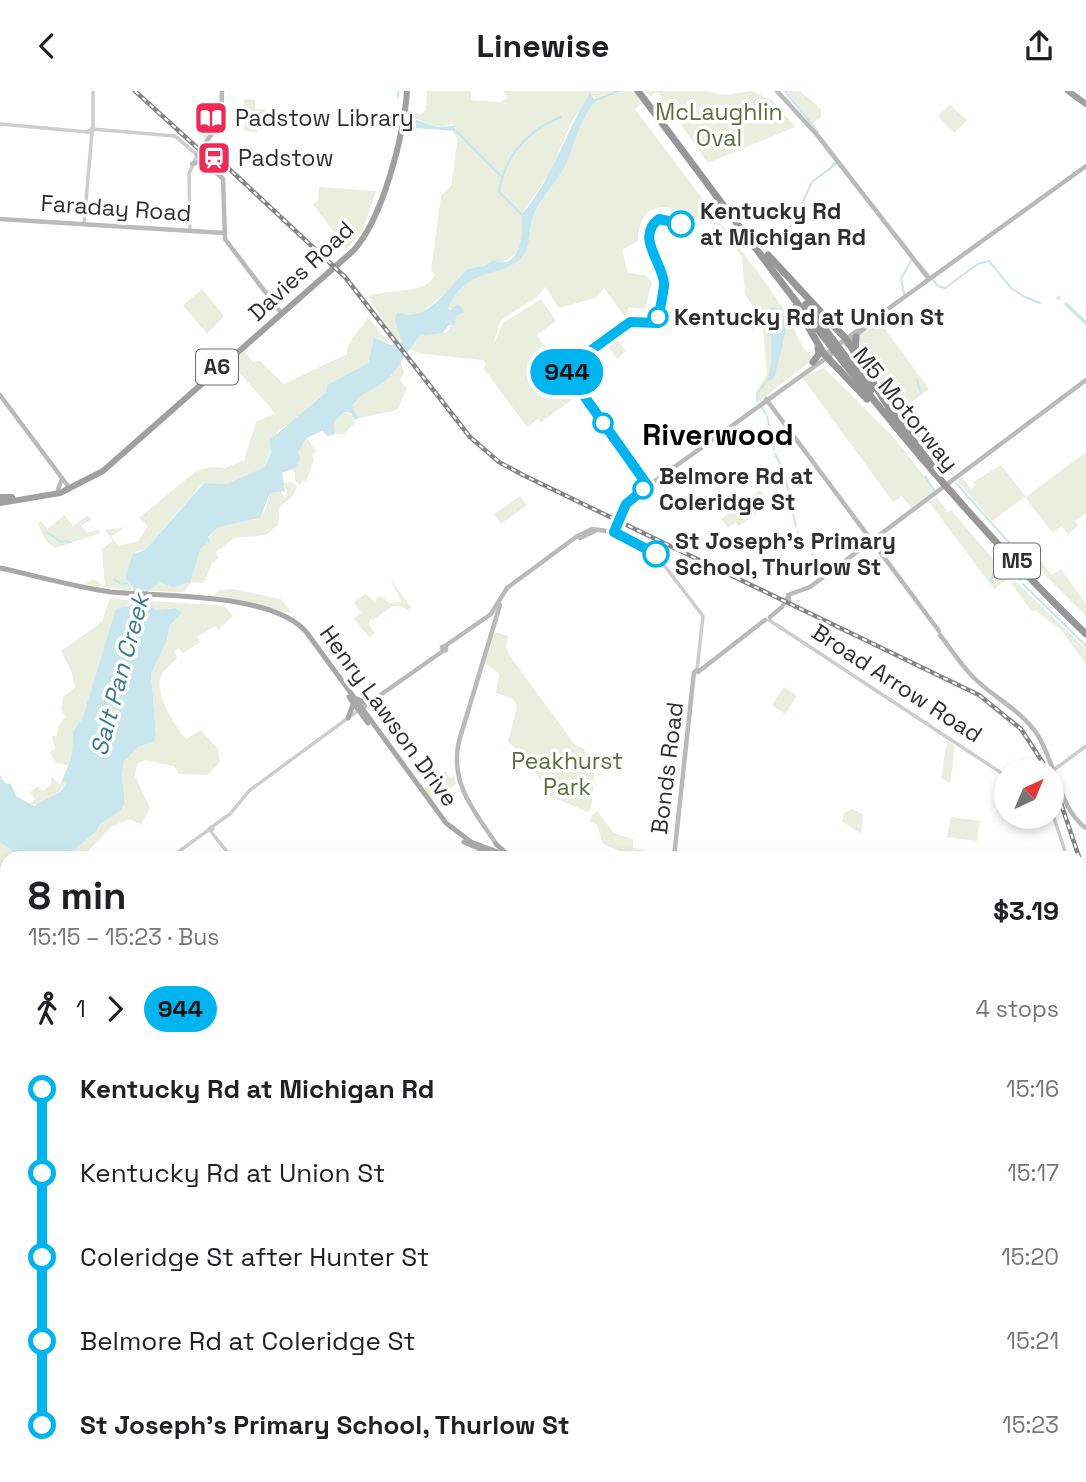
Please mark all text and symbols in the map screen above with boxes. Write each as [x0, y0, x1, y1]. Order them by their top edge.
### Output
text: Linewise [477, 26, 609, 66]
icon: back [28, 27, 66, 65]
icon: share [1020, 27, 1058, 65]
park label: McLaughlin Oval [655, 97, 783, 153]
library icon: Padstow Library [192, 99, 230, 137]
place label: Padstow Library [235, 103, 414, 133]
station icon: Padstow [195, 139, 233, 177]
place label: Padstow [238, 143, 334, 173]
street label: Faraday Road [40, 188, 192, 228]
place label: Kentucky Rd at Michigan Rd [700, 196, 866, 252]
marker: Kentucky Rd at Michigan Rd [668, 211, 694, 237]
street label: Davies Road [242, 214, 360, 328]
place label: Kentucky Rd at Union St [674, 302, 944, 332]
marker: Kentucky Rd at Union St [648, 307, 668, 327]
street label: M5 Motorway [847, 341, 965, 477]
road number: A6 [196, 349, 238, 385]
line badge: 944 [527, 349, 607, 395]
text: 944 [544, 356, 590, 387]
unlabelled marker [593, 413, 613, 433]
district label: Riverwood [642, 415, 794, 454]
place label: Belmore Rd at Coleridge St [659, 461, 813, 517]
marker: Belmore Rd at Coleridge St [633, 479, 653, 499]
place label: St Joseph's Primary School, Thurlow St [675, 526, 896, 582]
marker: St Joseph's Primary School, Thurlow St [643, 541, 669, 567]
road number: M5 [994, 543, 1040, 579]
water label: Salt Pan Creek [83, 588, 157, 759]
street label: Broad Arrow Road [806, 617, 988, 749]
street label: Henry Lawson Drive [313, 619, 465, 813]
street label: Bonds Road [644, 700, 690, 836]
park label: Peakhurst Park [511, 746, 623, 802]
north arrow [994, 759, 1064, 829]
map controls [994, 759, 1064, 829]
text: 8 min [28, 872, 126, 920]
text: $3.19 [993, 894, 1059, 928]
text: 15:15 – 15:23 · Bus [28, 922, 219, 952]
icon: walk [28, 990, 66, 1028]
icon: forward [96, 990, 134, 1028]
text: 944 [158, 993, 203, 1024]
text: 1 [76, 994, 86, 1024]
text: 4 stops [976, 994, 1059, 1024]
text: Kentucky Rd at Michigan Rd [80, 1072, 434, 1106]
text: 15:16 [1006, 1074, 1059, 1104]
text: Kentucky Rd at Union St [80, 1156, 385, 1190]
text: 15:17 [1007, 1158, 1059, 1188]
text: Coleridge St after Hunter St [80, 1240, 429, 1274]
text: 15:20 [1001, 1242, 1059, 1272]
text: Belmore Rd at Coleridge St [80, 1324, 415, 1358]
text: 15:21 [1006, 1326, 1059, 1356]
text: St Joseph's Primary School, Thurlow St [80, 1408, 570, 1442]
text: 15:23 [1002, 1410, 1059, 1440]

